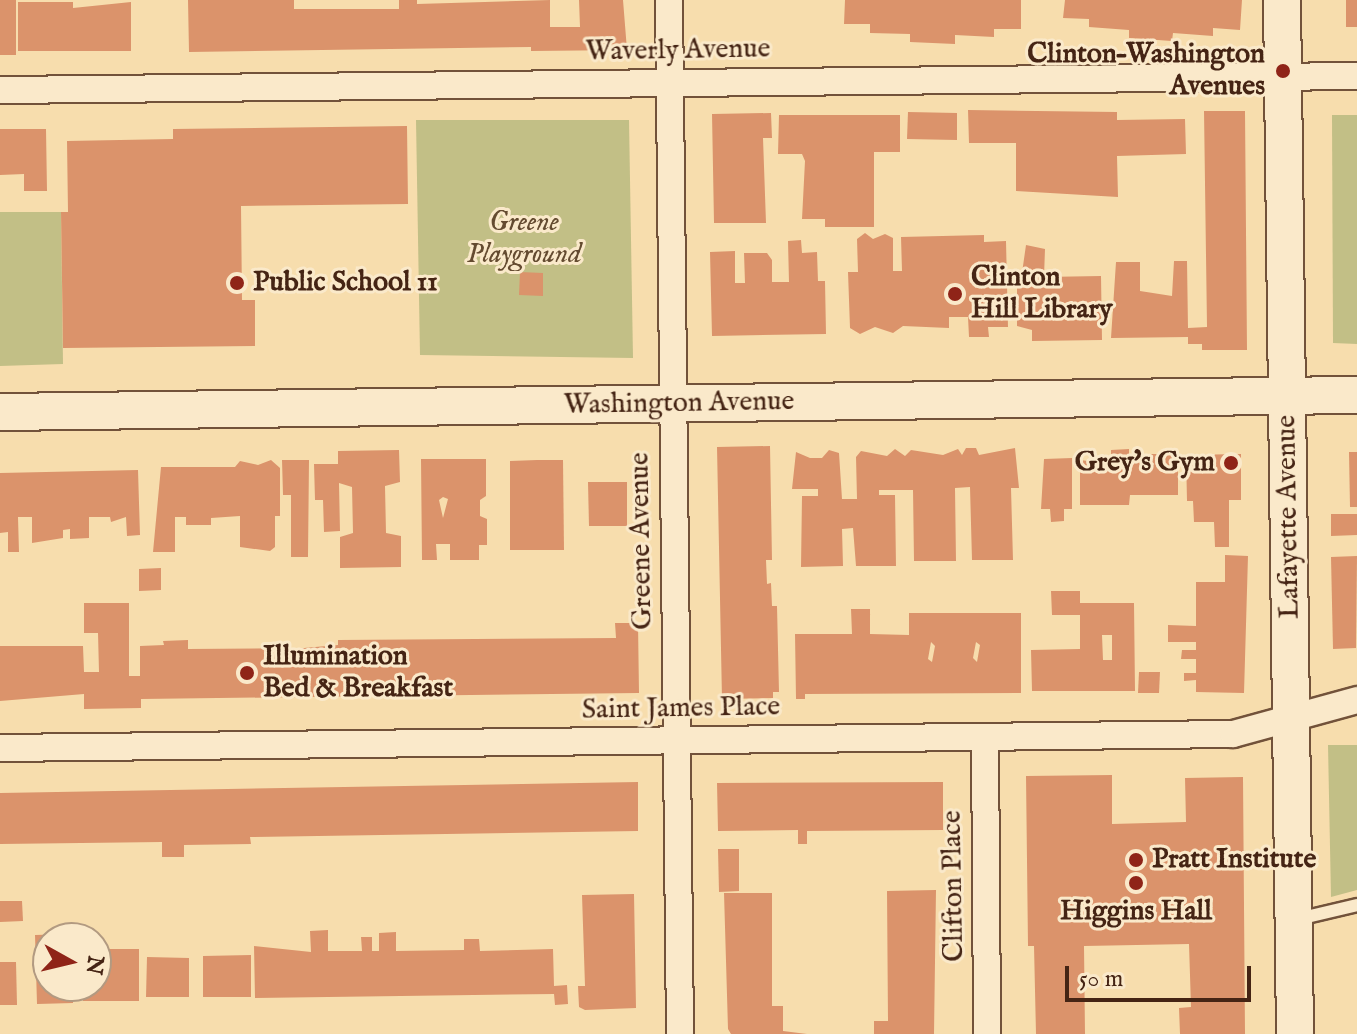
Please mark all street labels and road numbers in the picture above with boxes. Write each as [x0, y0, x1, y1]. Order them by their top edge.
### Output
street label: Waverly Avenue [585, 33, 771, 69]
street label: Washington Avenue [563, 385, 795, 423]
street label: Lafayette Avenue [1270, 415, 1308, 619]
street label: Greene Avenue [624, 452, 660, 630]
street label: Saint James Place [581, 690, 781, 728]
street label: Clifton Place [936, 810, 972, 962]

